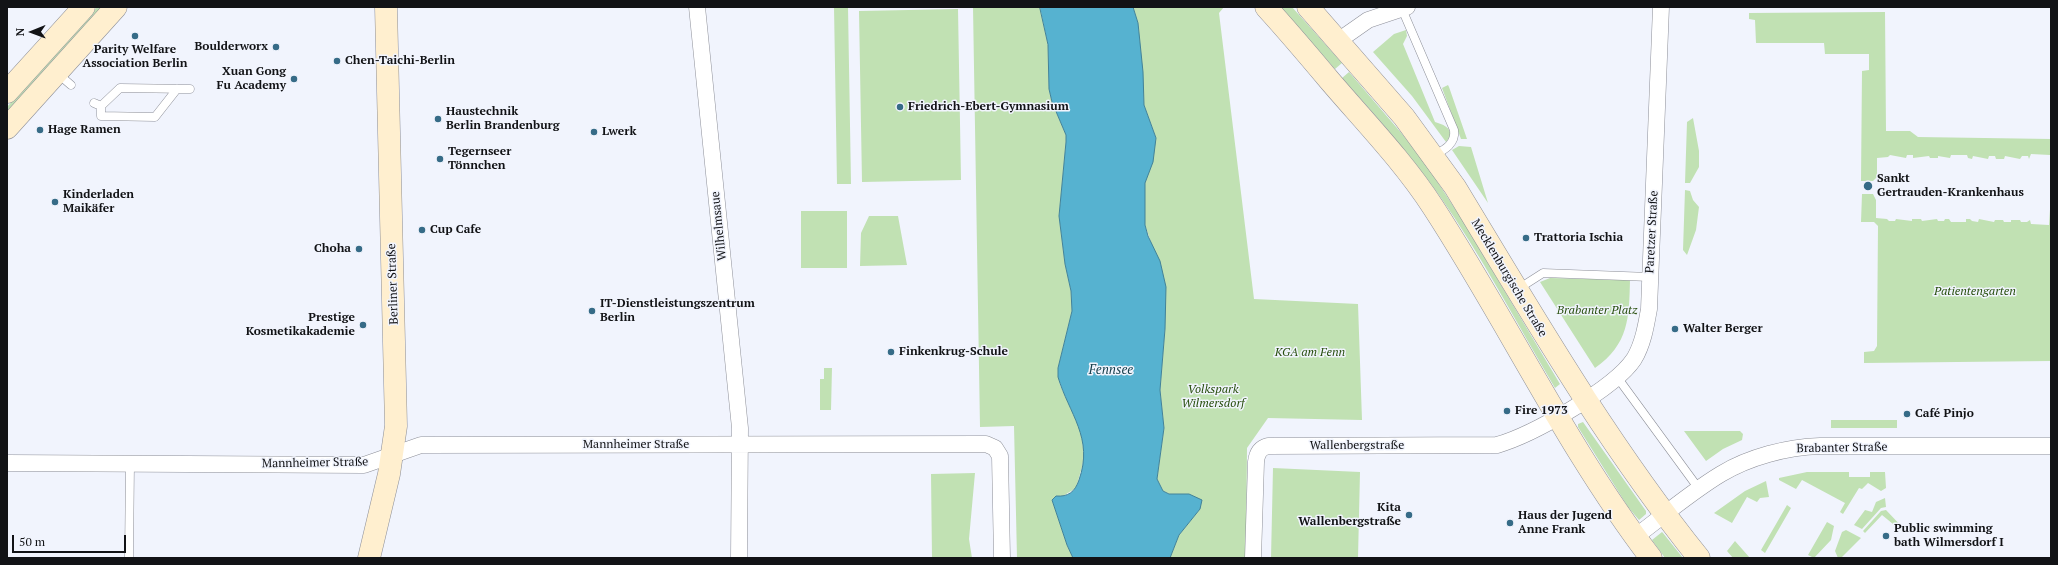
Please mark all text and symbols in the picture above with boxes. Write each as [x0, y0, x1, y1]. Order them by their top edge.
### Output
north arrow [12, 12, 52, 52]
text: N [13, 28, 27, 37]
marker: Parity Welfare Association Berlin [130, 31, 140, 41]
place label: Boulderworx [194, 40, 268, 54]
marker: Boulderworx [271, 42, 281, 52]
place label: Parity Welfare Association Berlin [82, 43, 188, 71]
place label: Chen-Taichi-Berlin [345, 54, 455, 68]
marker: Chen-Taichi-Berlin [332, 56, 342, 66]
place label: Xuan Gong Fu Academy [217, 65, 286, 93]
marker: Xuan Gong Fu Academy [289, 74, 299, 84]
place label: Friedrich-Ebert-Gymnasium [908, 100, 1069, 114]
marker: Friedrich-Ebert-Gymnasium [895, 102, 905, 112]
place label: Haustechnik Berlin Brandenburg [446, 105, 560, 133]
marker: Haustechnik Berlin Brandenburg [433, 114, 443, 124]
place label: Hage Ramen [48, 123, 121, 137]
marker: Hage Ramen [35, 125, 45, 135]
place label: Lwerk [602, 125, 636, 139]
marker: Lwerk [589, 127, 599, 137]
place label: Tegernseer Tönnchen [448, 145, 511, 173]
marker: Tegernseer Tönnchen [435, 154, 445, 164]
place label: Sankt Gertrauden-Krankenhaus [1877, 172, 2024, 200]
marker: Sankt Gertrauden-Krankenhaus [1862, 180, 1874, 192]
place label: Kinderladen Maikäfer [63, 188, 134, 216]
street label: Paretzer Straße [1643, 190, 1661, 274]
street label: Wilhelmsaue [708, 191, 730, 261]
marker: Kinderladen Maikäfer [50, 197, 60, 207]
street label: Mecklenburgische Straße [1468, 216, 1550, 340]
place label: Cup Cafe [430, 223, 481, 237]
marker: Cup Cafe [417, 225, 427, 235]
place label: Trattoria Ischia [1534, 231, 1623, 245]
marker: Trattoria Ischia [1521, 233, 1531, 243]
place label: Choha [314, 242, 351, 256]
street label: Berliner Straße [384, 243, 402, 325]
marker: Choha [354, 244, 364, 254]
park label: Patientengarten [1934, 285, 2016, 299]
place label: IT-Dienstleistungszentrum Berlin [600, 297, 755, 325]
park label: Brabanter Platz [1557, 304, 1637, 318]
marker: IT-Dienstleistungszentrum Berlin [587, 306, 597, 316]
place label: Prestige Kosmetikakademie [246, 311, 355, 339]
marker: Prestige Kosmetikakademie [358, 320, 368, 330]
place label: Walter Berger [1683, 322, 1763, 336]
marker: Walter Berger [1670, 324, 1680, 334]
place label: Finkenkrug-Schule [899, 345, 1008, 359]
park label: KGA am Fenn [1275, 346, 1345, 360]
marker: Finkenkrug-Schule [886, 347, 896, 357]
water label: Fennsee [1089, 362, 1133, 378]
park label: Volkspark Wilmersdorf [1181, 383, 1245, 411]
place label: Fire 1973 [1515, 404, 1568, 418]
marker: Fire 1973 [1502, 406, 1512, 416]
place label: Café Pinjo [1915, 407, 1974, 421]
marker: Café Pinjo [1902, 409, 1912, 419]
street label: Mannheimer Straße [583, 438, 689, 452]
street label: Wallenbergstraße [1310, 439, 1404, 453]
street label: Brabanter Straße [1796, 440, 1888, 456]
street label: Mannheimer Straße [262, 455, 368, 471]
place label: Kita Wallenbergstraße [1298, 501, 1401, 529]
place label: Haus der Jugend Anne Frank [1518, 509, 1612, 537]
marker: Kita Wallenbergstraße [1404, 510, 1414, 520]
marker: Haus der Jugend Anne Frank [1505, 518, 1515, 528]
place label: Public swimming bath Wilmersdorf I [1894, 522, 2004, 550]
scale bar [14, 527, 128, 553]
marker: Public swimming bath Wilmersdorf I [1881, 531, 1891, 541]
text: 50 m [19, 534, 45, 549]

